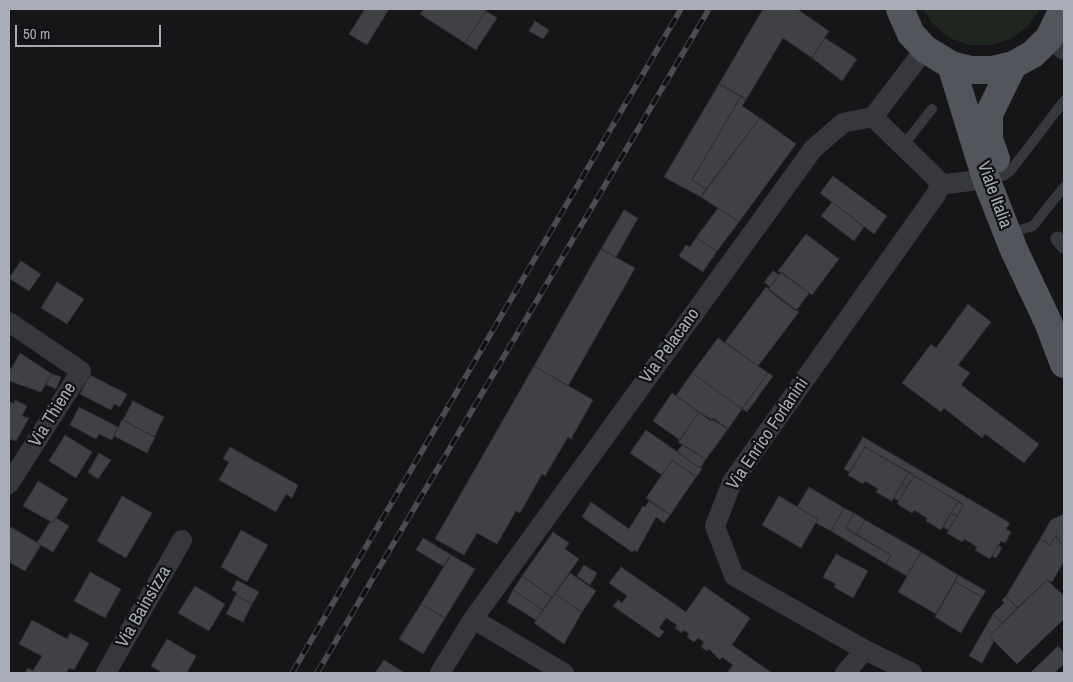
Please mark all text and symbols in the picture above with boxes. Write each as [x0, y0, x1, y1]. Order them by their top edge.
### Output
scale bar [18, 15, 164, 47]
text: 50 m [23, 23, 50, 44]
street label: Viale Italia [972, 159, 1016, 231]
street label: Via Pelacano [636, 304, 704, 388]
street label: Via Enrico Forlanini [723, 374, 813, 494]
street label: Via Thiene [25, 379, 81, 451]
street label: Via Bainsizza [112, 562, 176, 652]

